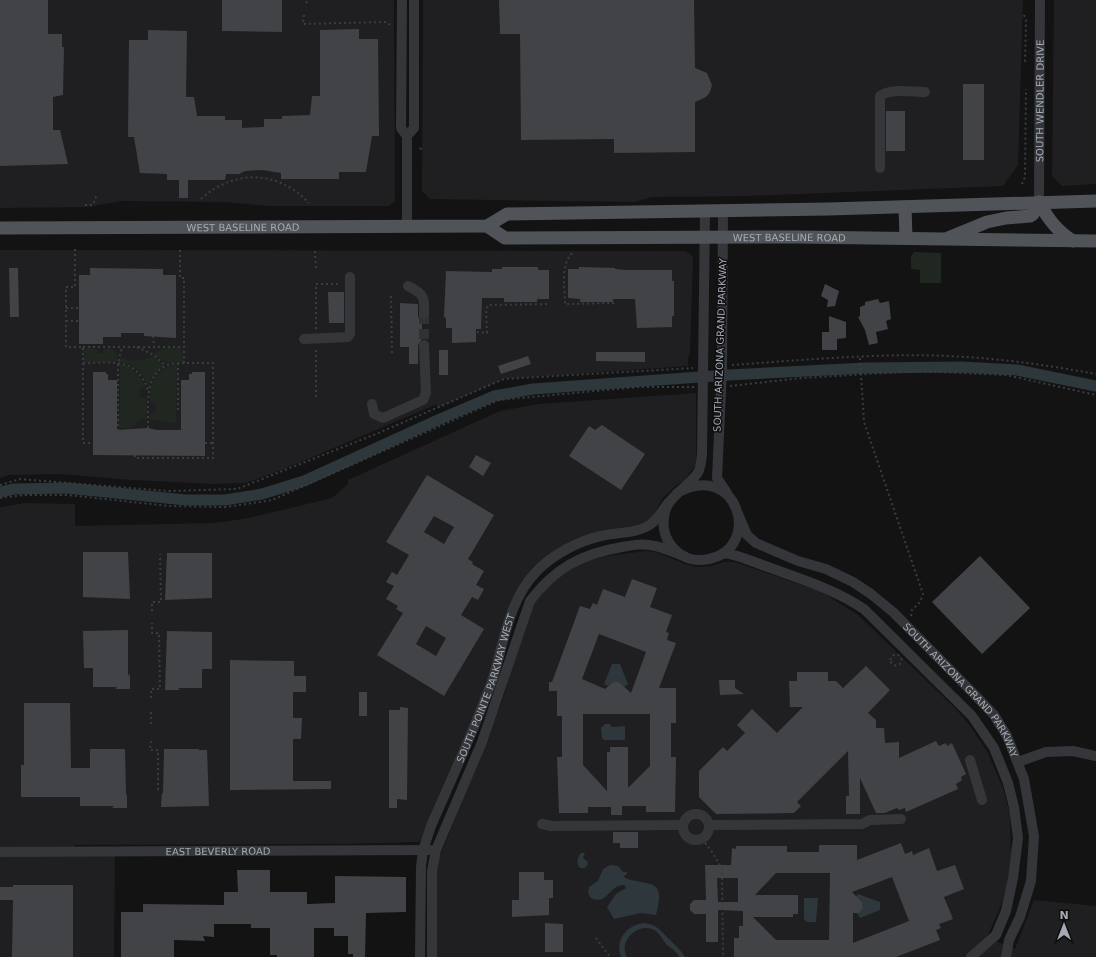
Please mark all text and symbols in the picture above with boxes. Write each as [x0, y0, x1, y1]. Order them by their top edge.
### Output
street label: SOUTH WENDLER DRIVE [1034, 40, 1045, 162]
street label: WEST BASELINE ROAD [186, 221, 300, 233]
street label: WEST BASELINE ROAD [733, 231, 846, 243]
street label: SOUTH ARIZONA GRAND PARKWAY [711, 257, 729, 432]
street label: SOUTH POINTE PARKWAY WEST [454, 611, 517, 764]
street label: SOUTH ARIZONA GRAND PARKWAY [901, 620, 1021, 760]
street label: EAST BEVERLY ROAD [166, 845, 271, 857]
north arrow [1044, 905, 1084, 945]
text: N [1059, 909, 1069, 922]

